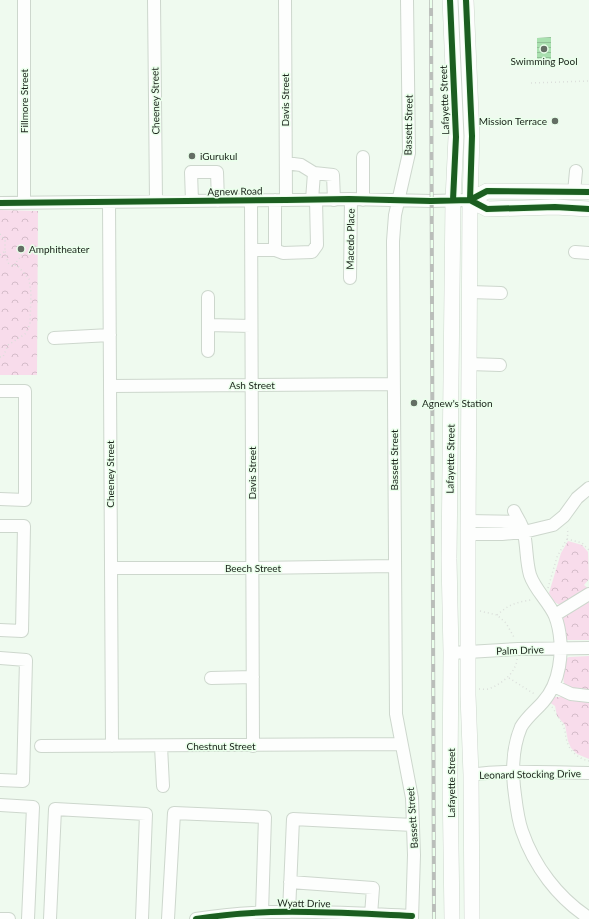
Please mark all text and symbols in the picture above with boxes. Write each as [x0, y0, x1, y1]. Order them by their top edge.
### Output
marker: Swimming Pool [539, 44, 549, 54]
place label: Swimming Pool [510, 55, 578, 67]
street label: Lafayette Street [437, 65, 451, 135]
street label: Cheeney Street [148, 67, 162, 135]
street label: Fillmore Street [18, 68, 30, 133]
street label: Davis Street [279, 73, 291, 127]
street label: Bassett Street [401, 94, 415, 156]
place label: Mission Terrace [479, 115, 547, 127]
marker: Mission Terrace [550, 116, 560, 126]
place label: iGurukul [200, 150, 237, 162]
marker: iGurukul [187, 151, 197, 161]
street label: Agnew Road [207, 185, 263, 197]
street label: Macedo Place [343, 208, 357, 270]
place label: Amphitheater [29, 243, 90, 255]
marker: Amphitheater [16, 244, 26, 254]
street label: Ash Street [229, 379, 275, 391]
place label: Agnew's Station [422, 397, 493, 409]
marker: Agnew's Station [409, 398, 419, 408]
street label: Lafayette Street [443, 424, 457, 494]
street label: Bassett Street [388, 429, 400, 490]
street label: Cheeney Street [104, 440, 116, 508]
street label: Davis Street [246, 446, 258, 500]
street label: Beech Street [225, 562, 282, 574]
street label: Palm Drive [496, 643, 544, 657]
street label: Chestnut Street [186, 740, 256, 752]
street label: Lafayette Street [445, 748, 457, 818]
street label: Leonard Stocking Drive [479, 767, 581, 781]
street label: Bassett Street [404, 787, 420, 849]
street label: Wyatt Drive [277, 897, 331, 909]

